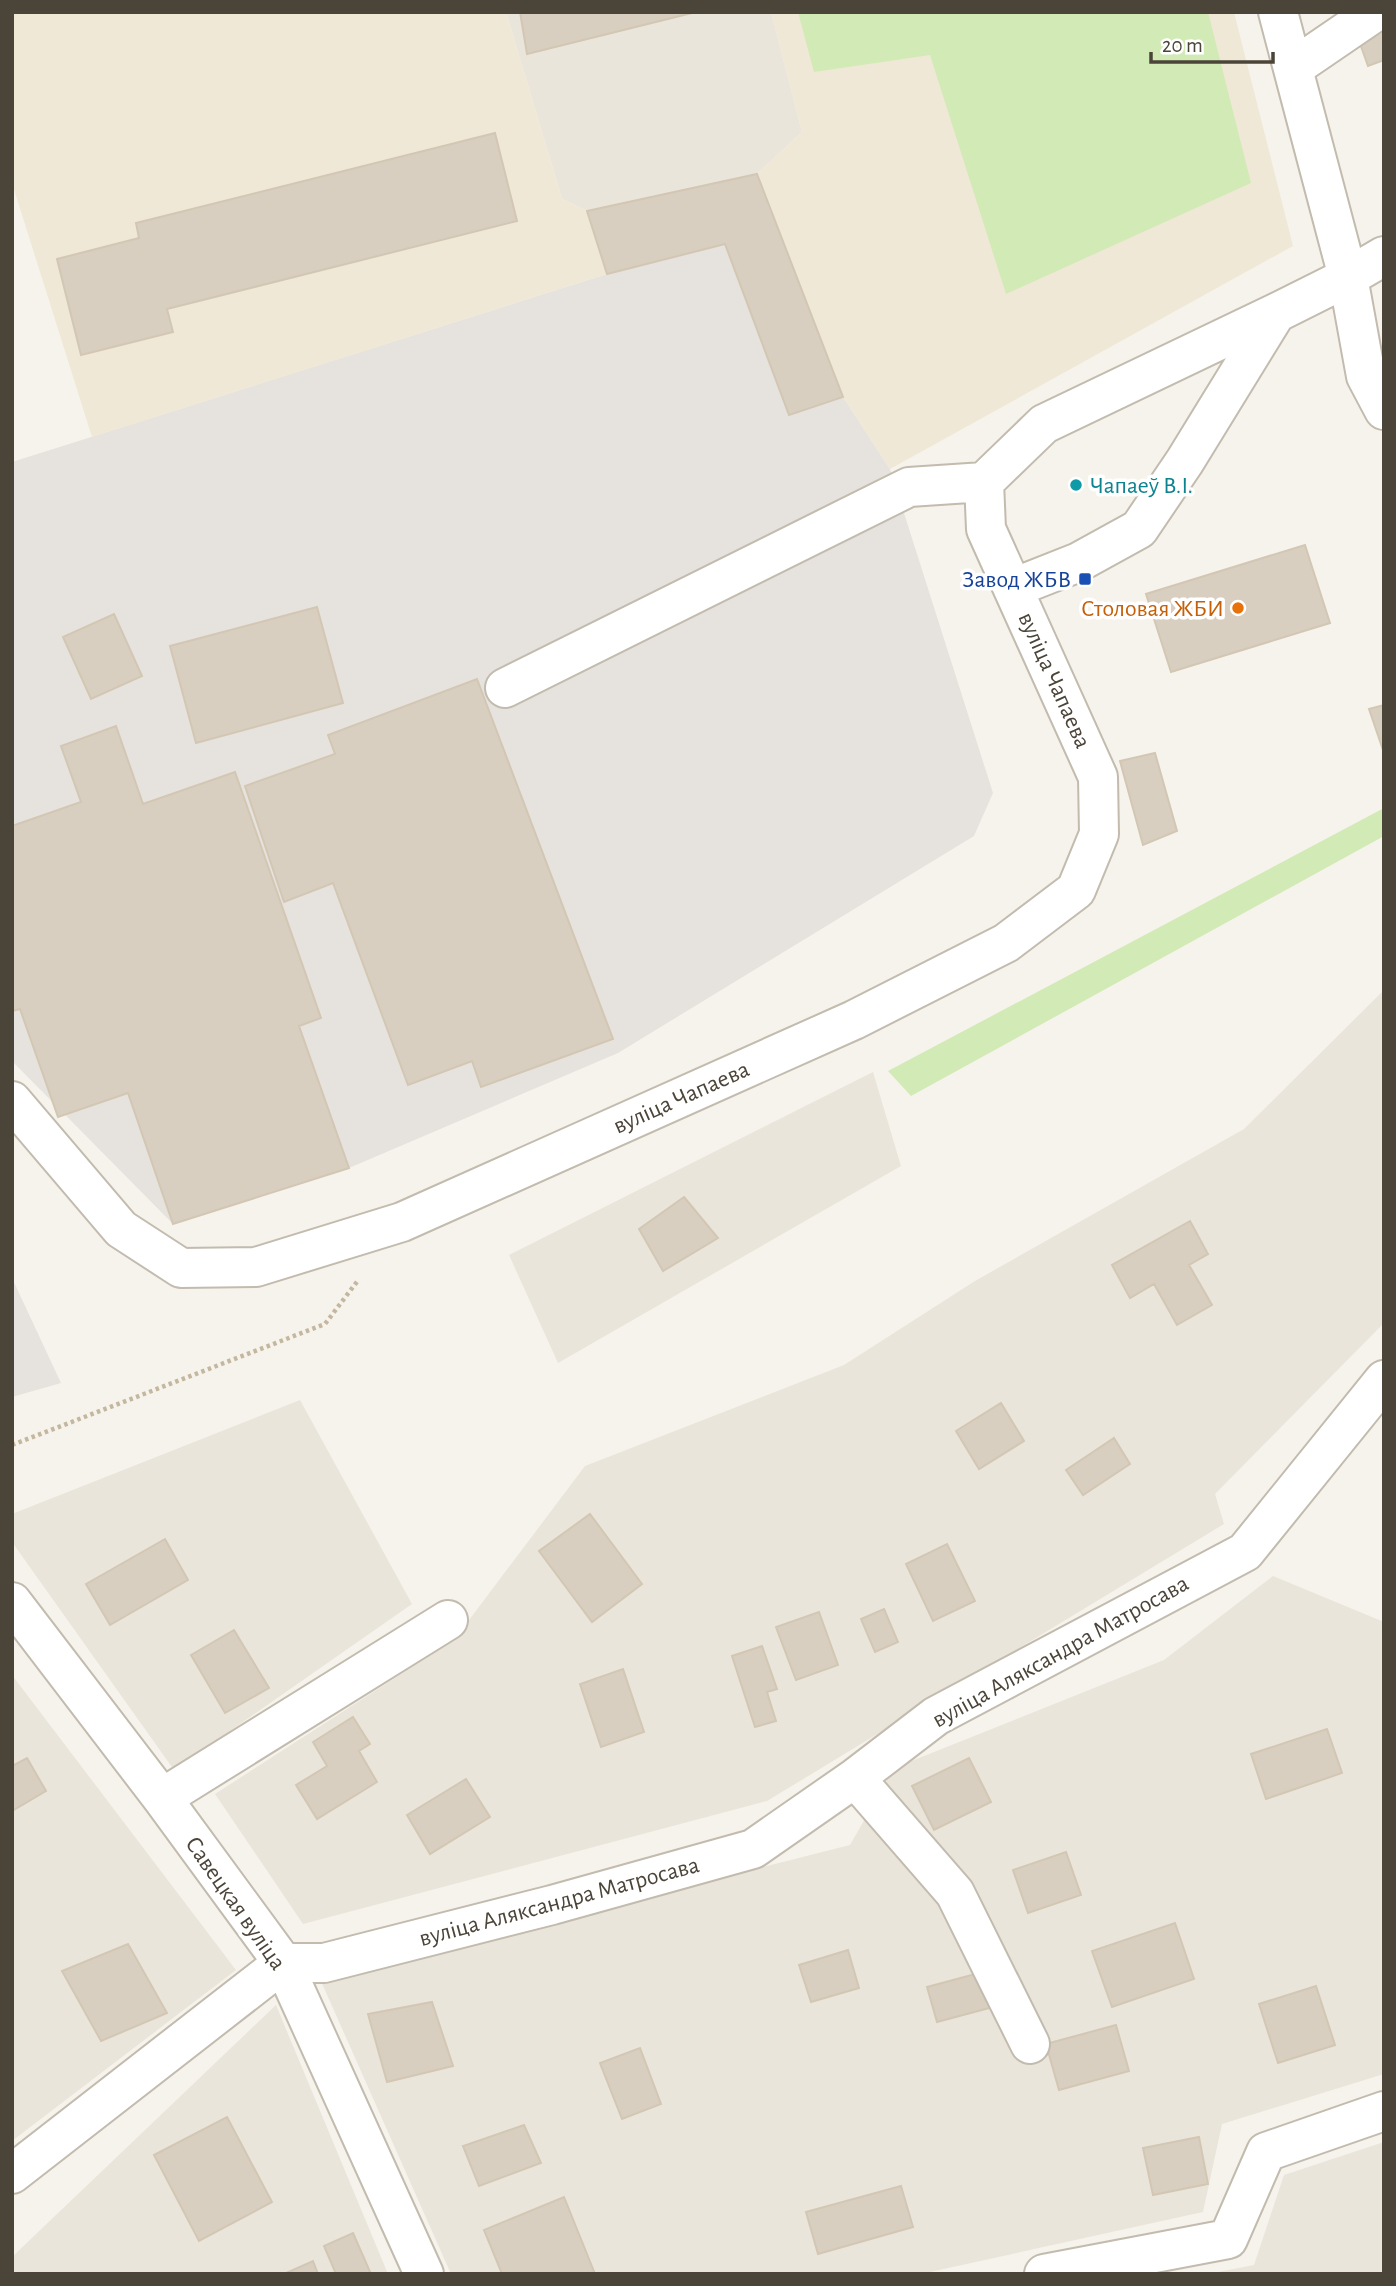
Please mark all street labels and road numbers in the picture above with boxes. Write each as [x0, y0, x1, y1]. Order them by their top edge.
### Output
street label: вуліца Чапаева [1013, 609, 1095, 752]
street label: вуліца Чапаева [610, 1057, 753, 1139]
street label: вуліца Аляксандра Матросава [928, 1571, 1193, 1732]
street label: Савецкая вуліца [180, 1832, 290, 1975]
street label: вуліца Аляксандра Матросава [417, 1853, 702, 1951]

